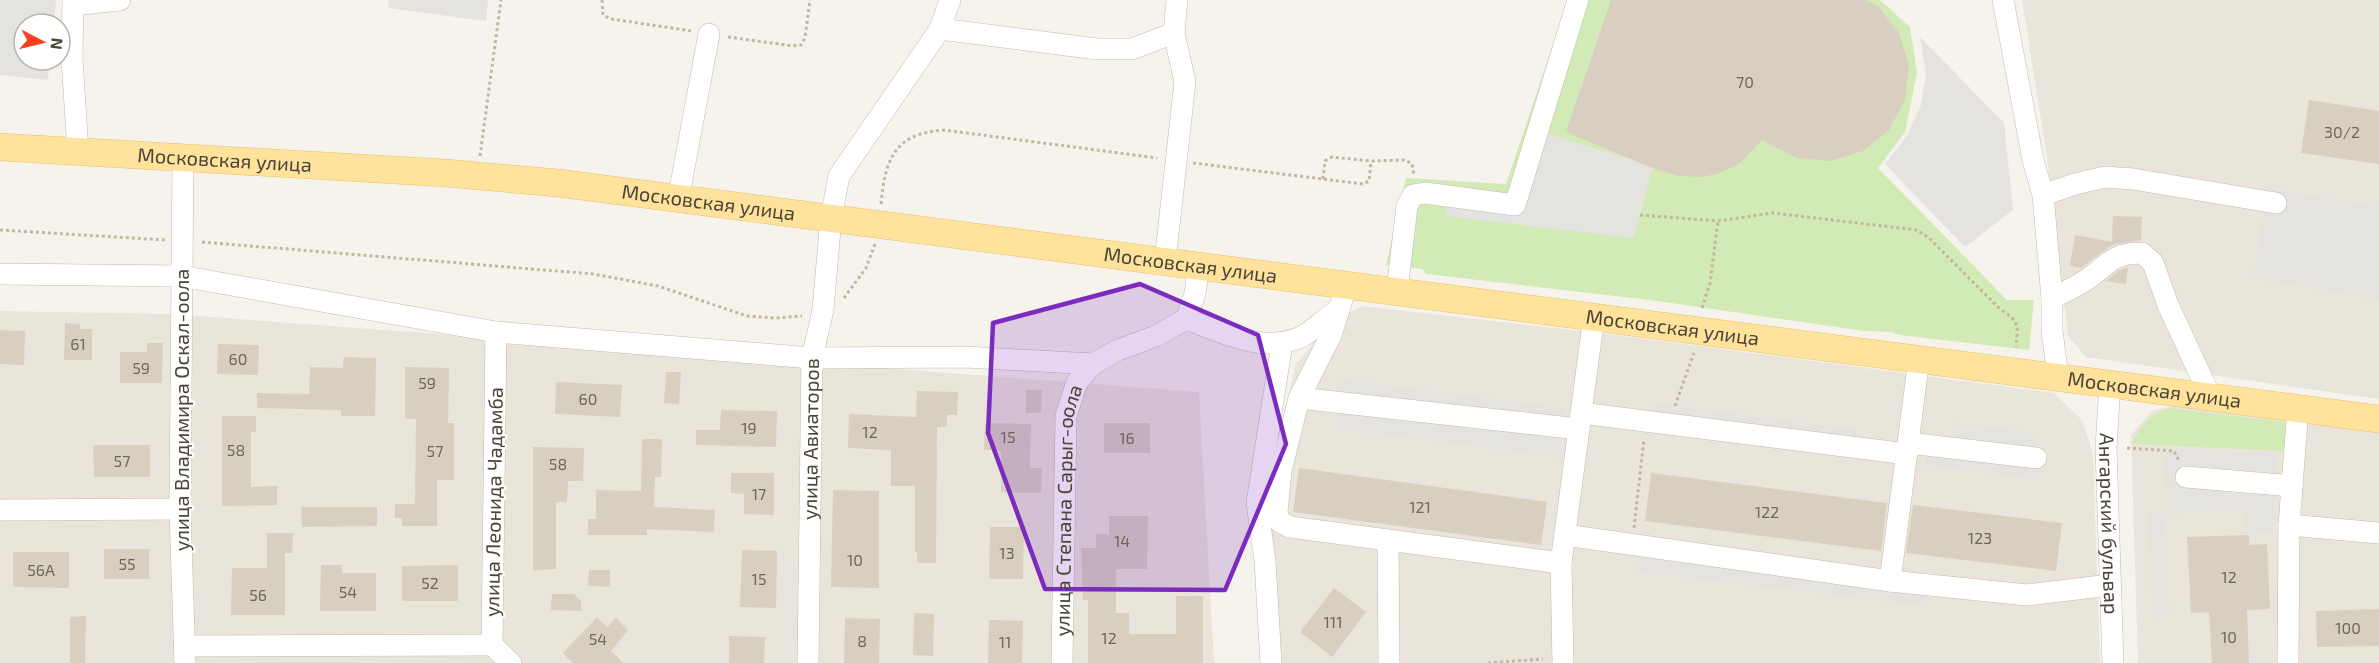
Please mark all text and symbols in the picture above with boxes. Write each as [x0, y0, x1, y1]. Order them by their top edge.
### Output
north arrow [12, 12, 72, 72]
text: N [47, 37, 68, 51]
house number: 70 [1736, 72, 1754, 91]
house number: 30/2 [2324, 122, 2360, 141]
street label: Московская улица [137, 142, 313, 176]
street label: Московская улица [620, 178, 797, 225]
street label: Московская улица [1102, 241, 1279, 287]
street label: улица Владимира Оскал-оола [169, 269, 194, 551]
street label: Московская улица [1584, 303, 1761, 350]
house number: 61 [70, 334, 86, 353]
house number: 60 [229, 349, 247, 368]
house number: 59 [132, 358, 150, 377]
street label: улица Авиаторов [797, 358, 823, 520]
street label: Московская улица [2066, 366, 2243, 412]
house number: 59 [418, 373, 436, 392]
street label: улица Степана Сарыг-оола [1049, 381, 1086, 637]
street label: улица Леонида Чадамба [479, 387, 508, 617]
house number: 60 [579, 389, 597, 408]
house number: 19 [741, 418, 757, 437]
house number: 12 [862, 422, 878, 441]
house number: 15 [1001, 427, 1015, 446]
house number: 16 [1119, 428, 1135, 447]
street label: Ангарский бульвар [2095, 433, 2124, 615]
house number: 58 [227, 440, 245, 459]
house number: 57 [427, 441, 443, 460]
house number: 57 [114, 451, 130, 470]
house number: 58 [549, 454, 567, 473]
house number: 17 [752, 484, 766, 503]
house number: 121 [1409, 497, 1431, 516]
house number: 122 [1755, 502, 1779, 521]
house number: 123 [1968, 528, 1992, 547]
house number: 14 [1114, 531, 1130, 550]
house number: 13 [999, 543, 1015, 562]
house number: 10 [847, 550, 863, 569]
house number: 55 [118, 554, 136, 573]
house number: 56А [27, 560, 55, 579]
house number: 12 [2221, 567, 2237, 586]
house number: 15 [752, 569, 766, 588]
house number: 52 [421, 573, 439, 592]
house number: 54 [339, 582, 357, 601]
house number: 56 [249, 585, 267, 604]
house number: 111 [1323, 612, 1343, 631]
house number: 100 [2335, 618, 2361, 637]
house number: 10 [2221, 627, 2237, 646]
house number: 12 [1101, 628, 1117, 647]
house number: 54 [589, 629, 607, 648]
house number: 8 [857, 631, 867, 650]
house number: 11 [999, 632, 1011, 651]

